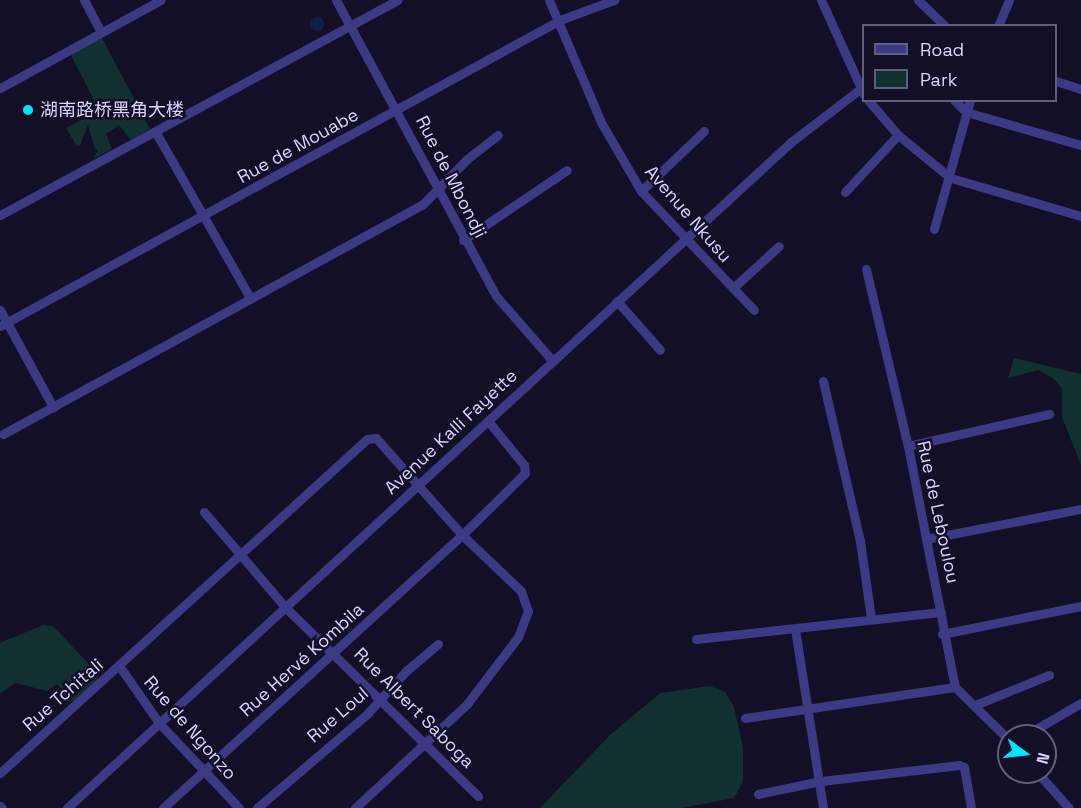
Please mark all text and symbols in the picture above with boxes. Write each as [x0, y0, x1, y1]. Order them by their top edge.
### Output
legend [862, 24, 1057, 102]
text: Road [920, 38, 964, 61]
text: Park [920, 68, 957, 91]
place label: 湖南路桥黑角大楼 [40, 99, 184, 121]
marker: 湖南路桥黑角大楼 [21, 103, 35, 117]
street label: Rue de Mouabe [234, 104, 362, 188]
street label: Rue de Mbondji [411, 112, 491, 242]
street label: Avenue Nkusu [640, 161, 736, 267]
street label: Avenue Kalli Fayette [380, 365, 522, 499]
street label: Rue de Leboulou [912, 439, 964, 585]
street label: Rue Hervé Kombila [236, 599, 368, 721]
street label: Rue Albert Saboga [349, 643, 479, 773]
street label: Rue Tchitali [18, 654, 108, 736]
street label: Rue de Ngonzo [139, 672, 241, 784]
street label: Rue Loul [303, 683, 373, 747]
north arrow [997, 724, 1057, 784]
text: N [1031, 750, 1054, 766]

